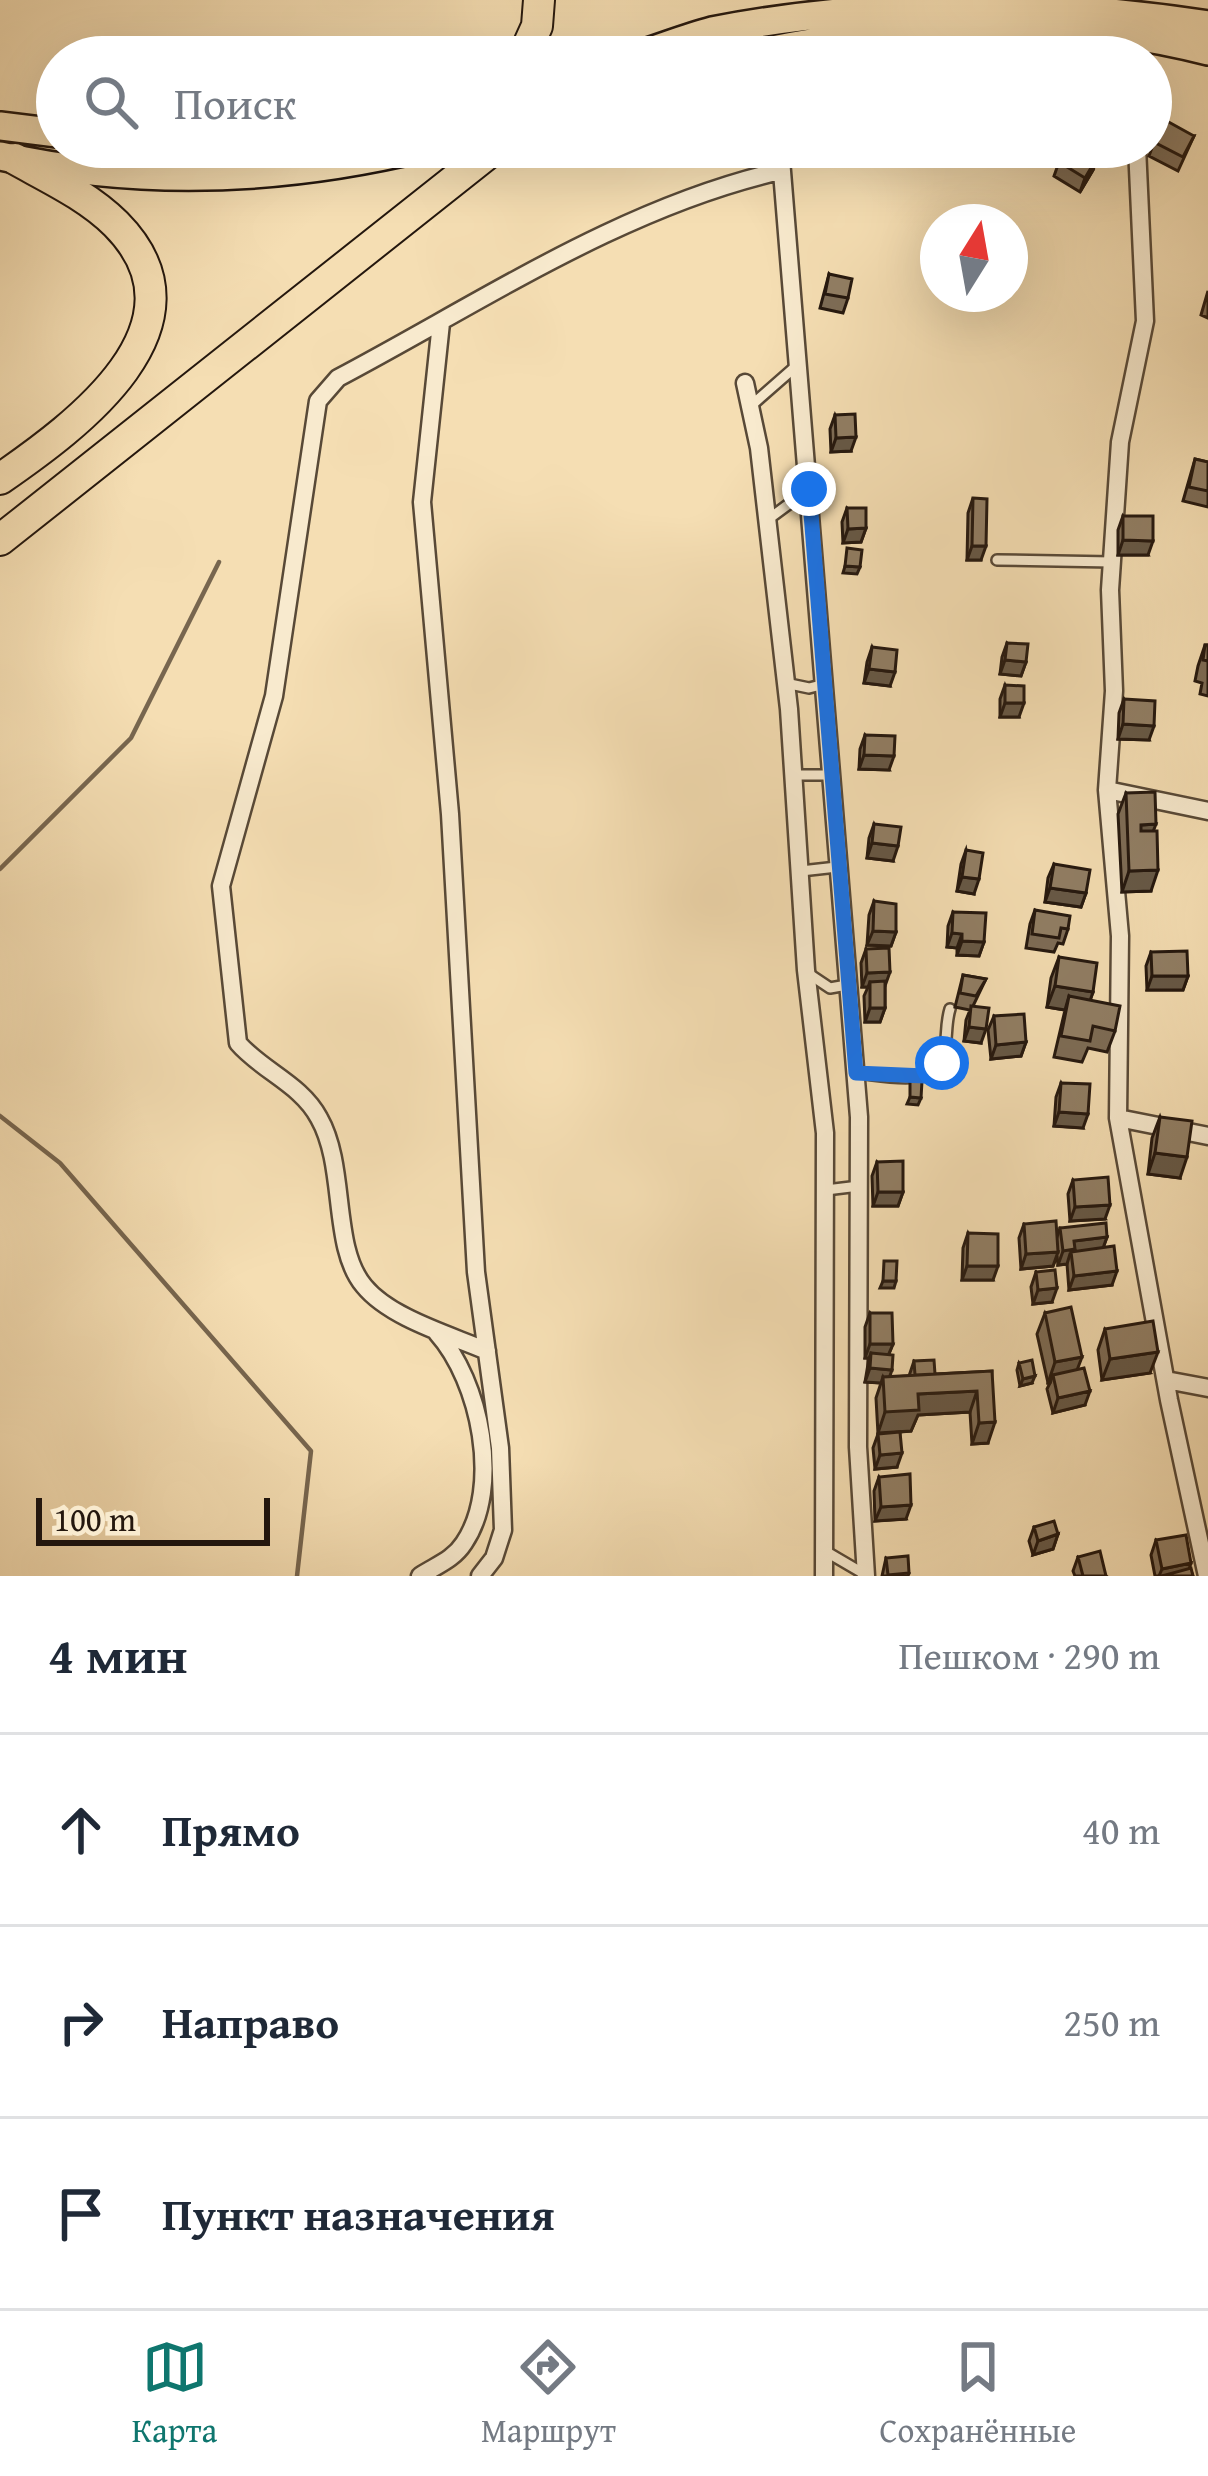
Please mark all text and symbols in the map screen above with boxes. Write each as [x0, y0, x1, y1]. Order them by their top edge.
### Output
search box [36, 36, 1172, 168]
icon: search [78, 69, 144, 135]
text: Поиск [174, 70, 296, 135]
north arrow [920, 204, 1028, 312]
route end [782, 462, 836, 516]
route start [915, 1036, 969, 1090]
scale bar [36, 1492, 270, 1545]
text: 100 m [54, 1495, 136, 1543]
text: 4 мин [48, 1617, 187, 1692]
text: Пешком · 290 m [898, 1626, 1160, 1683]
icon: ahead [48, 1797, 114, 1863]
text: Прямо [162, 1797, 300, 1862]
text: 40 m [1082, 1801, 1160, 1858]
icon: right [48, 1989, 114, 2055]
text: Направо [162, 1989, 339, 2054]
text: 250 m [1063, 1993, 1160, 2050]
icon: arrive [48, 2181, 114, 2247]
text: Пункт назначения [162, 2181, 555, 2246]
tab: Карта [132, 2334, 217, 2454]
tab: Маршрут [481, 2334, 616, 2454]
tab: Сохранённые [880, 2334, 1076, 2454]

